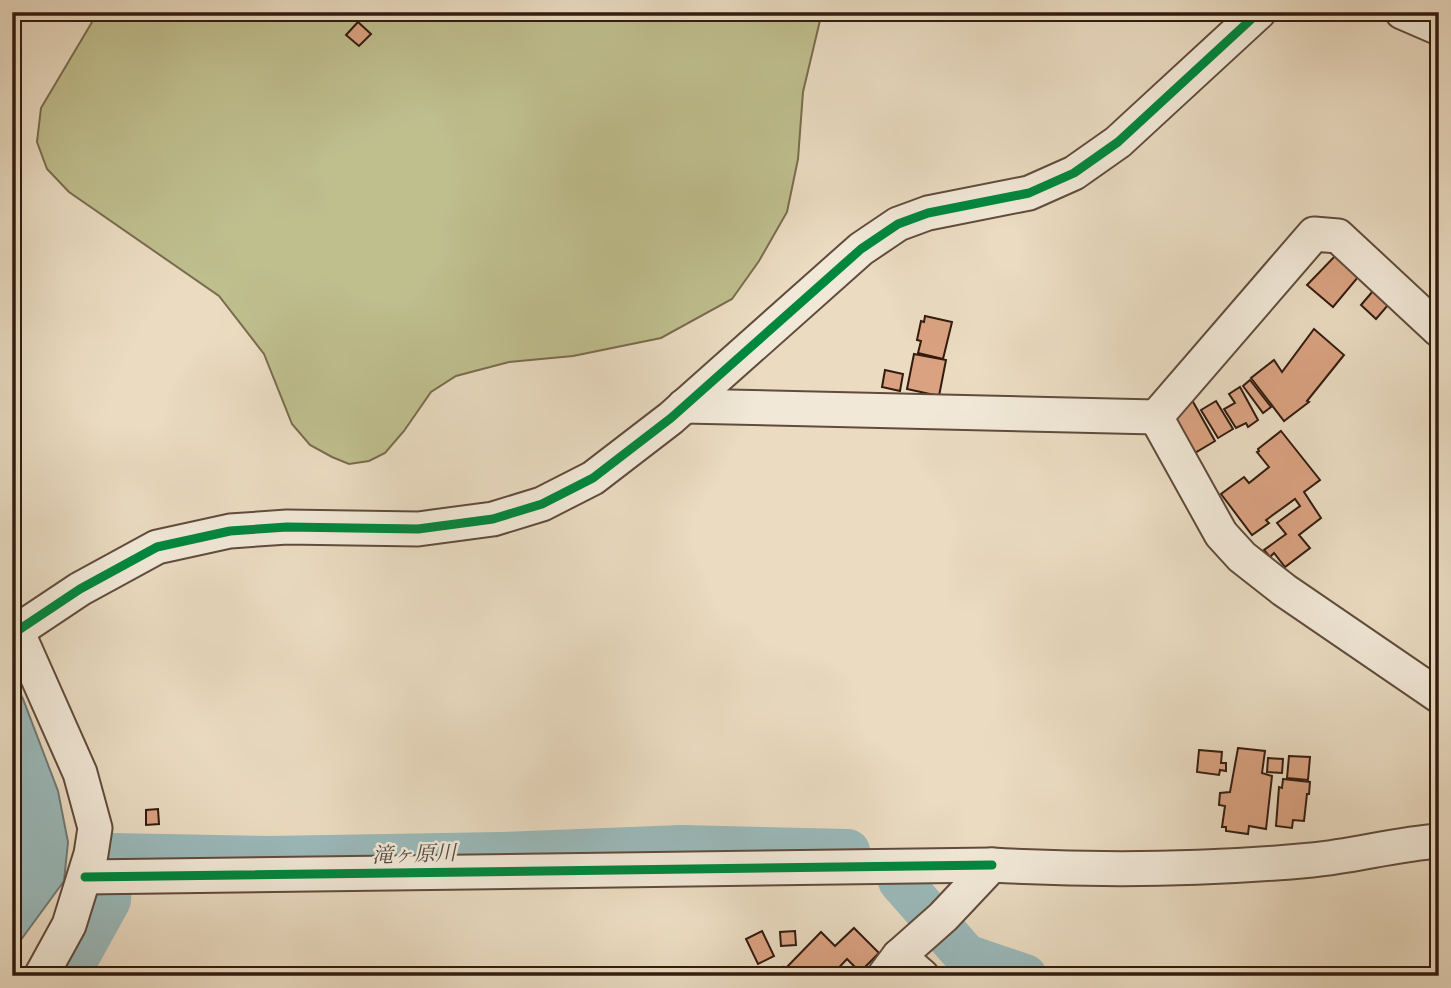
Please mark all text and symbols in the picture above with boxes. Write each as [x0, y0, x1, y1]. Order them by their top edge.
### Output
water label: 滝ヶ原川 [372, 838, 458, 869]

